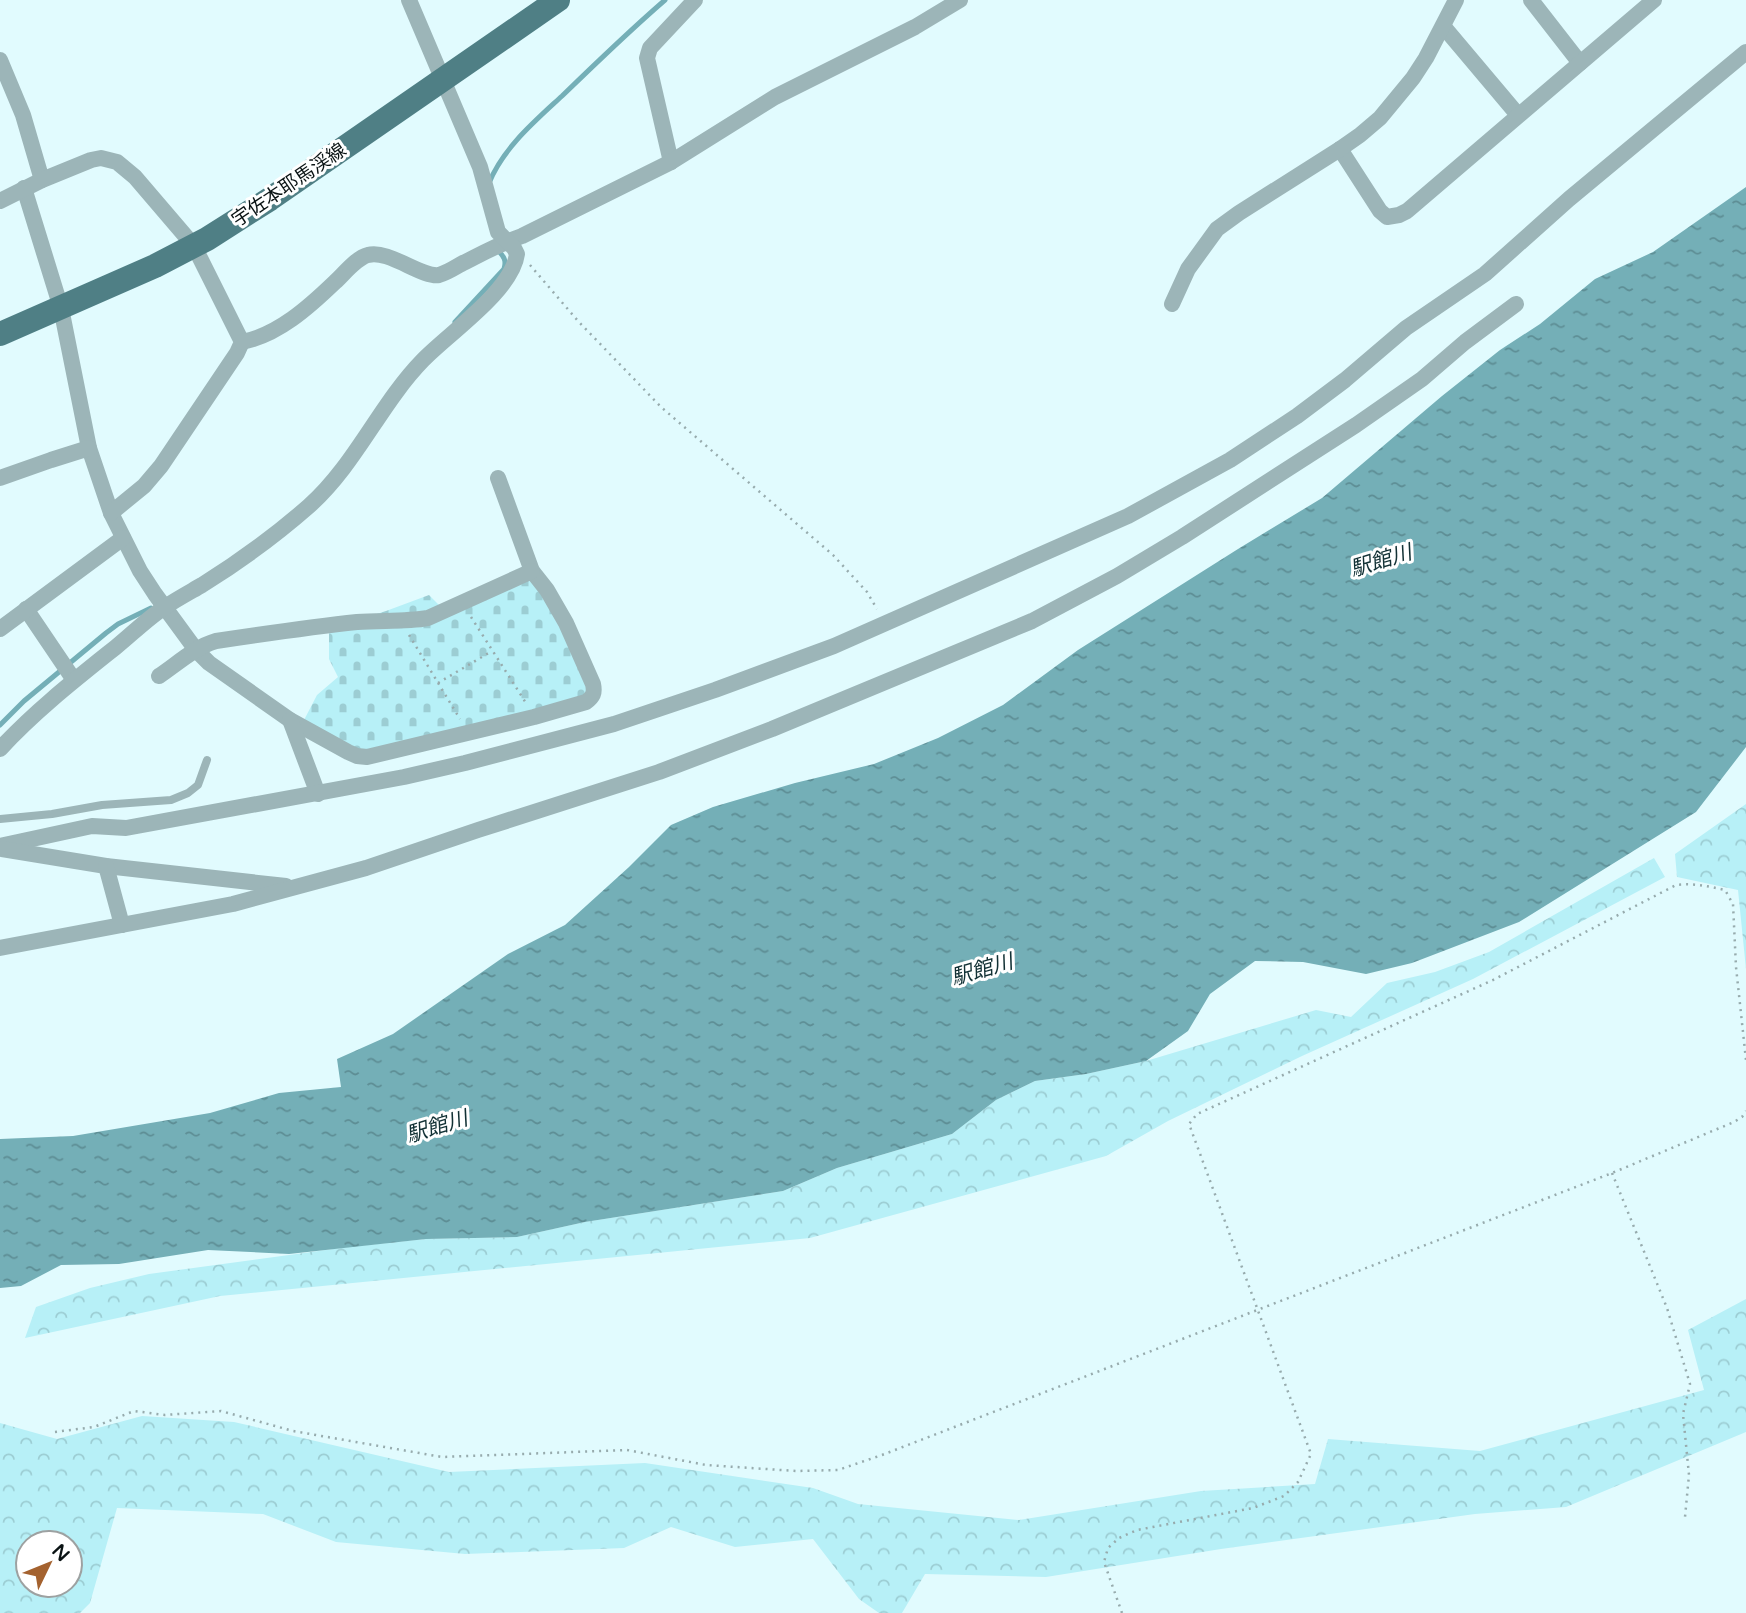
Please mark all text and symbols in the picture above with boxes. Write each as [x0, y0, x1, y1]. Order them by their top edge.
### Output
street label: 宇佐本耶馬渓線 [228, 139, 350, 231]
water label: 駅館川 [1347, 539, 1417, 582]
water label: 駅館川 [948, 949, 1018, 991]
water label: 駅館川 [403, 1105, 473, 1148]
north arrow [14, 1529, 84, 1599]
text: N [47, 1540, 74, 1566]

